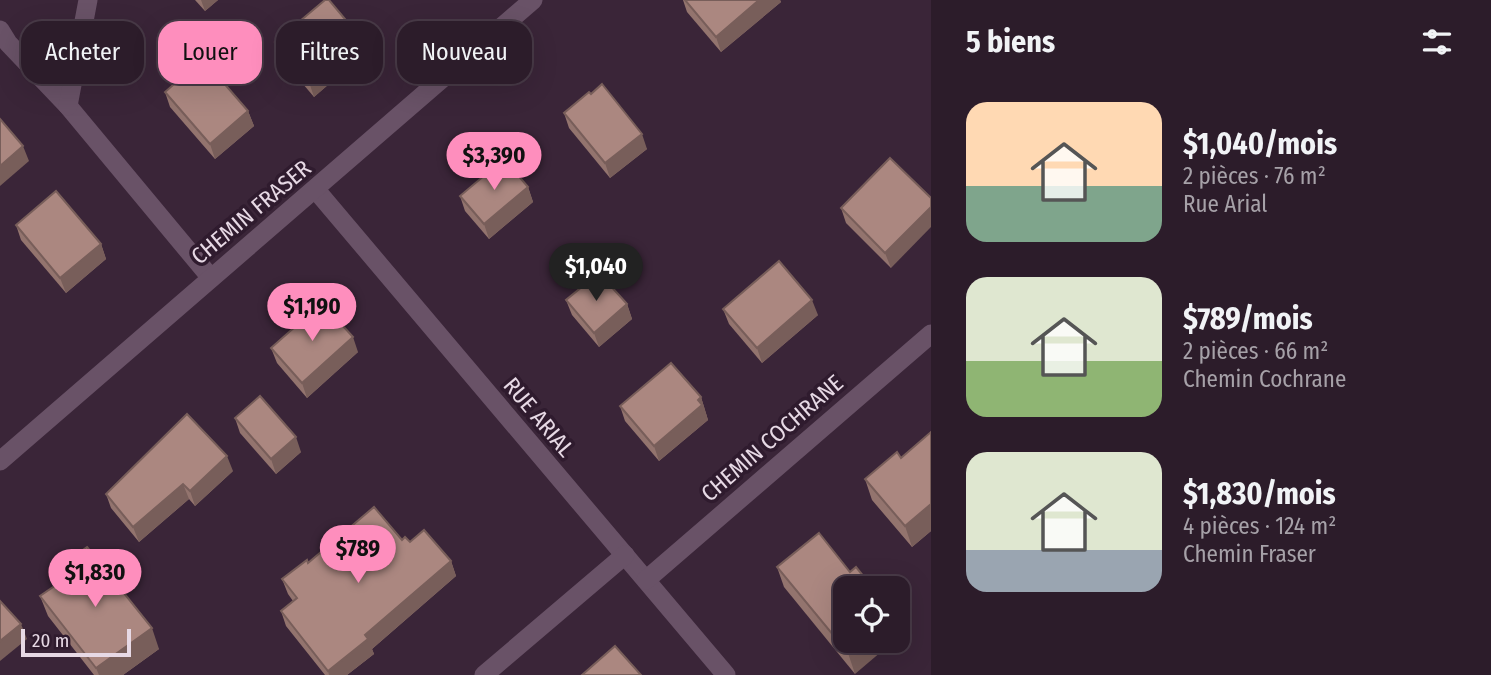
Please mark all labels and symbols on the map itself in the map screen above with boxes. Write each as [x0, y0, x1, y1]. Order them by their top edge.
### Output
pin: $3,390 [437, 132, 551, 192]
street label: CHEMIN FRASER [185, 154, 317, 270]
pin: $1,040 [539, 244, 653, 303]
pin: $1,190 [255, 284, 369, 343]
street label: CHEMIN COCHRANE [695, 369, 849, 507]
street label: RUE ARIAL [498, 372, 580, 462]
pin: $789 [317, 526, 399, 585]
pin: $1,830 [38, 550, 152, 609]
scale bar [21, 626, 131, 658]

